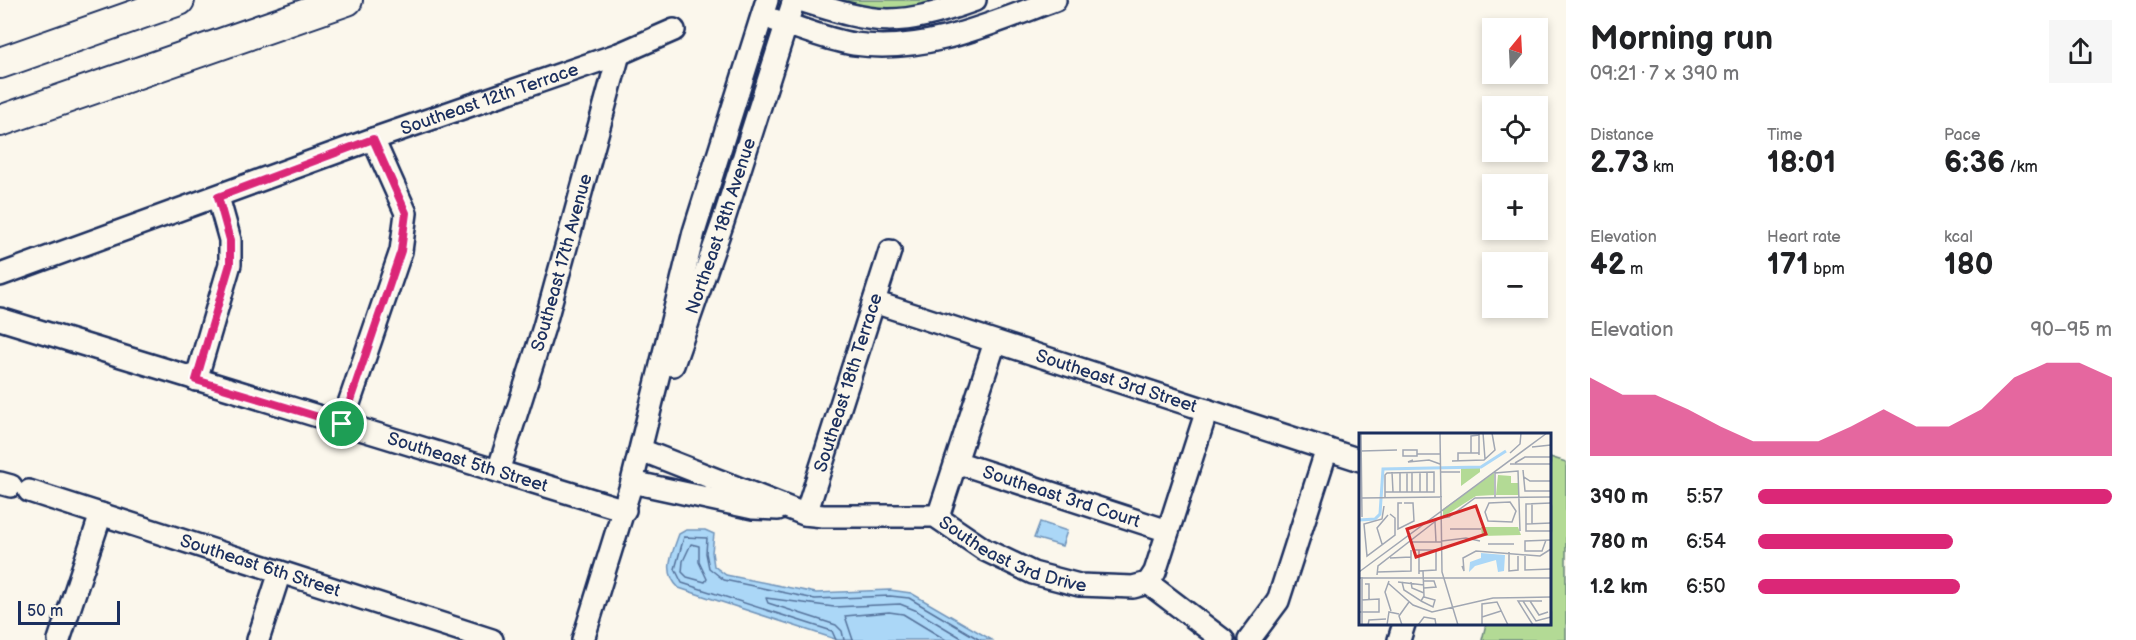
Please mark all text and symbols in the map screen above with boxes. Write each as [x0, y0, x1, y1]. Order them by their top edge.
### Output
north arrow [1482, 18, 1548, 84]
map controls [1482, 18, 1548, 318]
text: Morning run [1590, 19, 1773, 59]
button: share [2049, 20, 2112, 83]
street label: Southeast 12th Terrace [398, 59, 581, 140]
text: 09:21 · 7 × 390 m [1590, 62, 1739, 86]
button: locate [1482, 96, 1548, 162]
text: Distance [1590, 126, 1654, 145]
text: Time [1767, 126, 1802, 145]
text: Pace [1944, 126, 1980, 145]
street label: Northeast 18th Avenue [682, 135, 760, 317]
text: 2.73 [1590, 145, 1649, 181]
text: 18:01 [1767, 145, 1836, 181]
text: 6:36 [1944, 145, 2005, 181]
text: km [1649, 158, 1674, 177]
text: /km [2005, 158, 2038, 177]
street label: Southeast 17th Avenue [527, 171, 597, 354]
button: + [1482, 174, 1548, 240]
text: Elevation [1590, 228, 1657, 247]
text: Heart rate [1767, 228, 1841, 247]
text: kcal [1944, 228, 1973, 247]
text: 42 [1590, 247, 1626, 283]
text: 171 [1767, 247, 1809, 283]
text: 180 [1944, 247, 1993, 283]
button: − [1482, 252, 1548, 318]
text: m [1626, 260, 1643, 279]
text: bpm [1809, 260, 1845, 279]
street label: Southeast 18th Terrace [810, 290, 887, 475]
text: Elevation [1590, 318, 1673, 342]
text: 90–95 m [2031, 318, 2112, 342]
street label: Southeast 3rd Street [1033, 345, 1200, 417]
pin [316, 398, 367, 449]
icon: arrive [325, 407, 358, 440]
street label: Southeast 5th Street [385, 428, 551, 497]
inset map [1359, 433, 1551, 625]
street label: Southeast 3rd Court [980, 461, 1143, 532]
text: 390 m [1590, 485, 1648, 509]
text: 5:57 [1686, 485, 1723, 509]
street label: Southeast 3rd Drive [935, 512, 1087, 596]
street label: Southeast 6th Street [177, 530, 343, 602]
text: 780 m [1590, 530, 1648, 554]
text: 6:54 [1686, 530, 1726, 554]
text: 1.2 km [1590, 575, 1648, 599]
text: 6:50 [1686, 575, 1725, 599]
scale bar [18, 598, 120, 626]
text: 50 m [27, 602, 63, 621]

